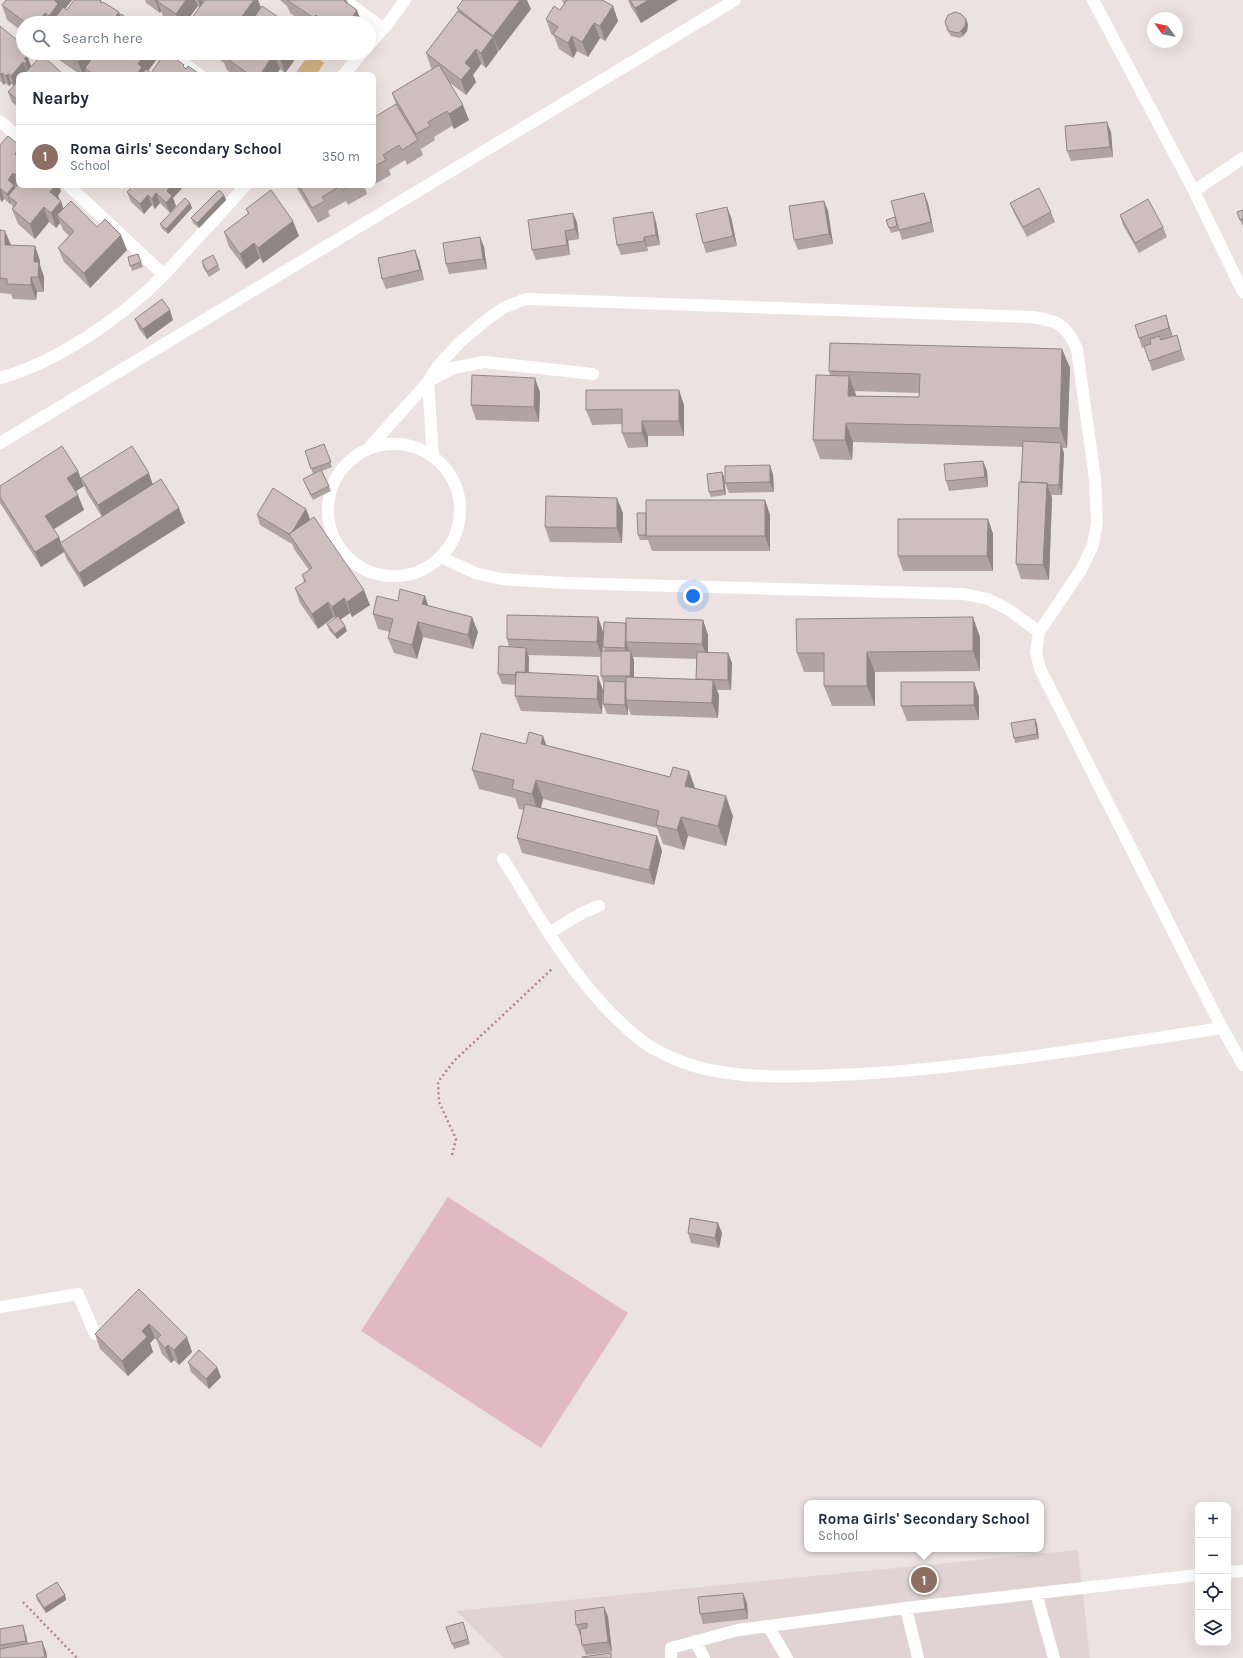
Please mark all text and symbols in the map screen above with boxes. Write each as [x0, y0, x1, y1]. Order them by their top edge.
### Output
north arrow [1147, 12, 1183, 48]
search box [16, 16, 376, 60]
icon: search [30, 27, 52, 49]
text: Search here [62, 29, 143, 47]
text: Nearby [32, 88, 89, 108]
text: Roma Girls' Secondary School [70, 140, 282, 158]
text: 1 [43, 149, 47, 164]
text: 350 m [322, 149, 360, 164]
text: School [70, 158, 110, 173]
your location [683, 586, 703, 606]
popup [804, 1500, 1044, 1552]
map controls [1195, 1502, 1231, 1646]
button: + [1195, 1502, 1231, 1538]
text: Roma Girls' Secondary School [818, 1510, 1030, 1528]
text: School [818, 1528, 858, 1543]
button: − [1195, 1538, 1231, 1574]
pin: 1 [911, 1565, 937, 1595]
button: locate [1195, 1574, 1231, 1610]
button: layers [1195, 1610, 1231, 1646]

